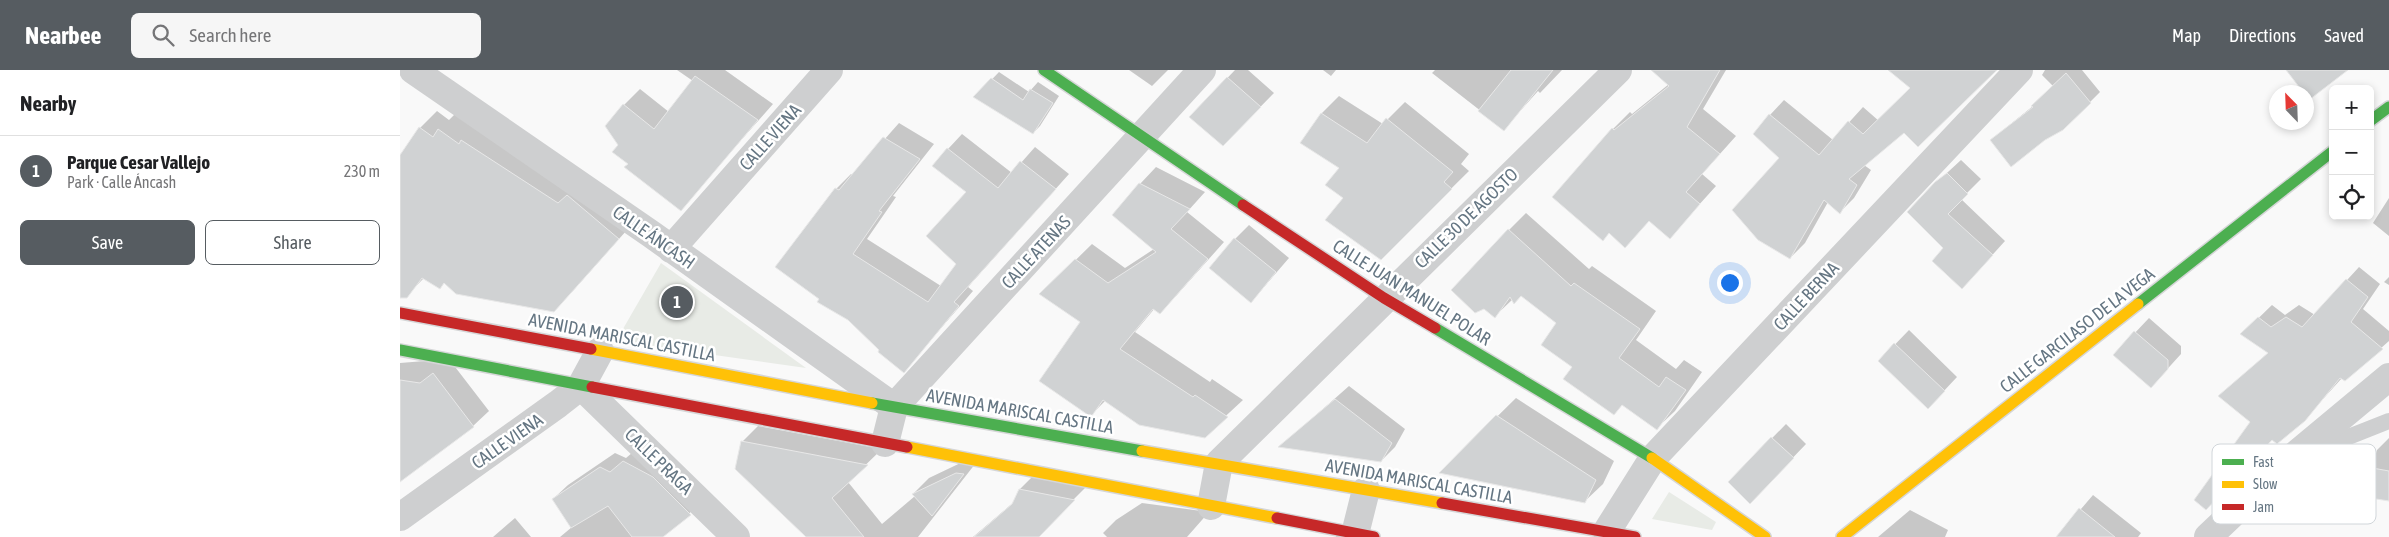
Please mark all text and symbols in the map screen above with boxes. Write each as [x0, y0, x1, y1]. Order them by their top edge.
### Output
search box [131, 13, 481, 58]
icon: search [149, 21, 177, 49]
text: Nearbee [25, 22, 101, 49]
text: Search here [189, 24, 271, 46]
text: Map [2172, 25, 2201, 46]
text: Directions [2229, 25, 2296, 46]
text: Saved [2324, 25, 2364, 46]
north arrow [2269, 85, 2314, 130]
map controls [2329, 85, 2374, 220]
button: + [2329, 85, 2374, 130]
text: Nearby [20, 91, 76, 115]
street label: CALLE VIENA [735, 100, 805, 174]
button: − [2329, 130, 2374, 175]
text: Parque Cesar Vallejo [67, 151, 210, 173]
text: 1 [32, 162, 40, 180]
text: 230 m [344, 162, 380, 180]
street label: CALLE 30 DE AGOSTO [1410, 164, 1522, 272]
text: Park · Calle Áncash [67, 173, 176, 191]
button: locate [2329, 175, 2374, 220]
street label: CALLE ÁNCASH [609, 201, 699, 273]
street label: CALLE ATENAS [997, 211, 1075, 293]
button: Save [20, 220, 195, 265]
button: Share [205, 220, 380, 265]
street label: CALLE JUAN MANUEL POLAR [1329, 235, 1495, 349]
street label: CALLE BERNA [1769, 257, 1843, 334]
street label: CALLE GARCILASO DE LA VEGA [1995, 263, 2159, 397]
your location [1717, 270, 1743, 296]
pin: 1 [661, 283, 693, 321]
street label: AVENIDA MARISCAL CASTILLA [527, 309, 717, 365]
street label: AVENIDA MARISCAL CASTILLA [925, 384, 1115, 438]
street label: CALLE VIENA [468, 409, 547, 473]
street label: CALLE PRAGA [621, 424, 697, 499]
legend [2212, 444, 2376, 524]
street label: AVENIDA MARISCAL CASTILLA [1324, 454, 1514, 508]
text: Fast [2253, 454, 2274, 470]
text: Slow [2253, 476, 2278, 492]
text: Jam [2253, 499, 2274, 515]

